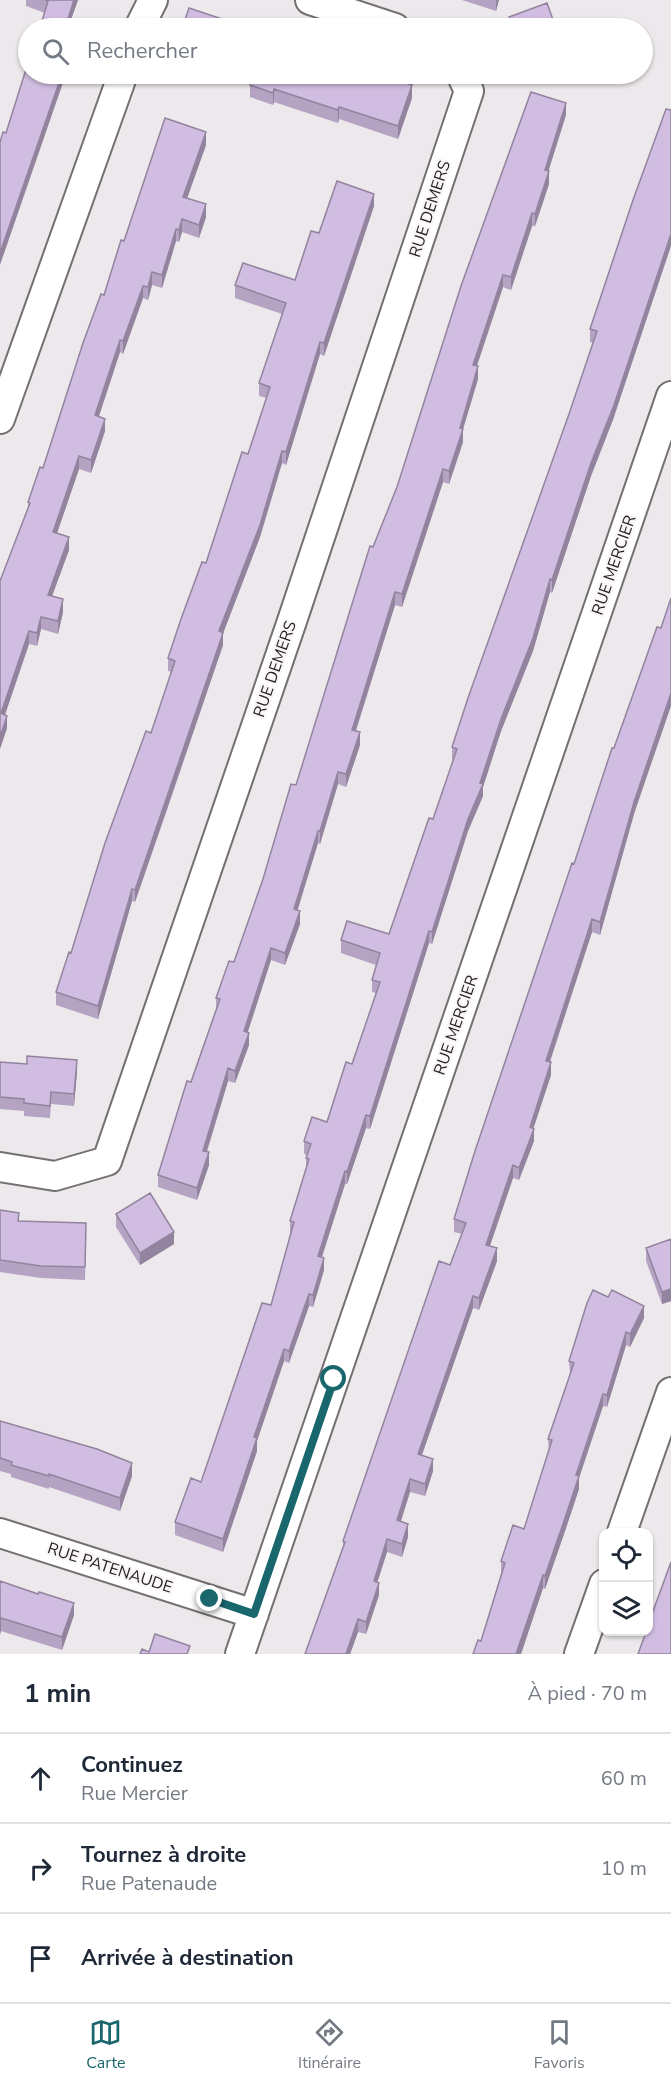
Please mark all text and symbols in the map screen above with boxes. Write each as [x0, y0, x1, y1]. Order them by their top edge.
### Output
search box [18, 18, 653, 84]
icon: search [39, 35, 72, 68]
text: Rechercher [87, 36, 198, 66]
street label: RUE DEMERS [404, 158, 456, 260]
street label: RUE MERCIER [587, 512, 641, 618]
street label: RUE DEMERS [248, 618, 302, 720]
street label: RUE MERCIER [429, 972, 483, 1078]
route start [320, 1365, 346, 1391]
map controls [599, 1528, 653, 1636]
button: locate [599, 1528, 653, 1582]
street label: RUE PATENAUDE [45, 1537, 175, 1599]
button: layers [599, 1582, 653, 1636]
route end [196, 1585, 222, 1611]
text: 1 min [24, 1676, 91, 1711]
text: À pied · 70 m [528, 1680, 647, 1707]
text: Continuez [81, 1750, 183, 1780]
icon: ahead [24, 1762, 57, 1795]
text: 60 m [601, 1765, 647, 1792]
text: Rue Mercier [81, 1780, 188, 1807]
text: Tournez à droite [81, 1840, 246, 1870]
icon: right [24, 1852, 57, 1885]
text: 10 m [601, 1855, 647, 1882]
text: Rue Patenaude [81, 1870, 217, 1897]
icon: arrive [24, 1942, 57, 1975]
text: Arrivée à destination [81, 1943, 294, 1973]
tab: Carte [86, 2016, 125, 2074]
tab: Itinéraire [298, 2016, 361, 2074]
tab: Favoris [534, 2016, 585, 2074]

